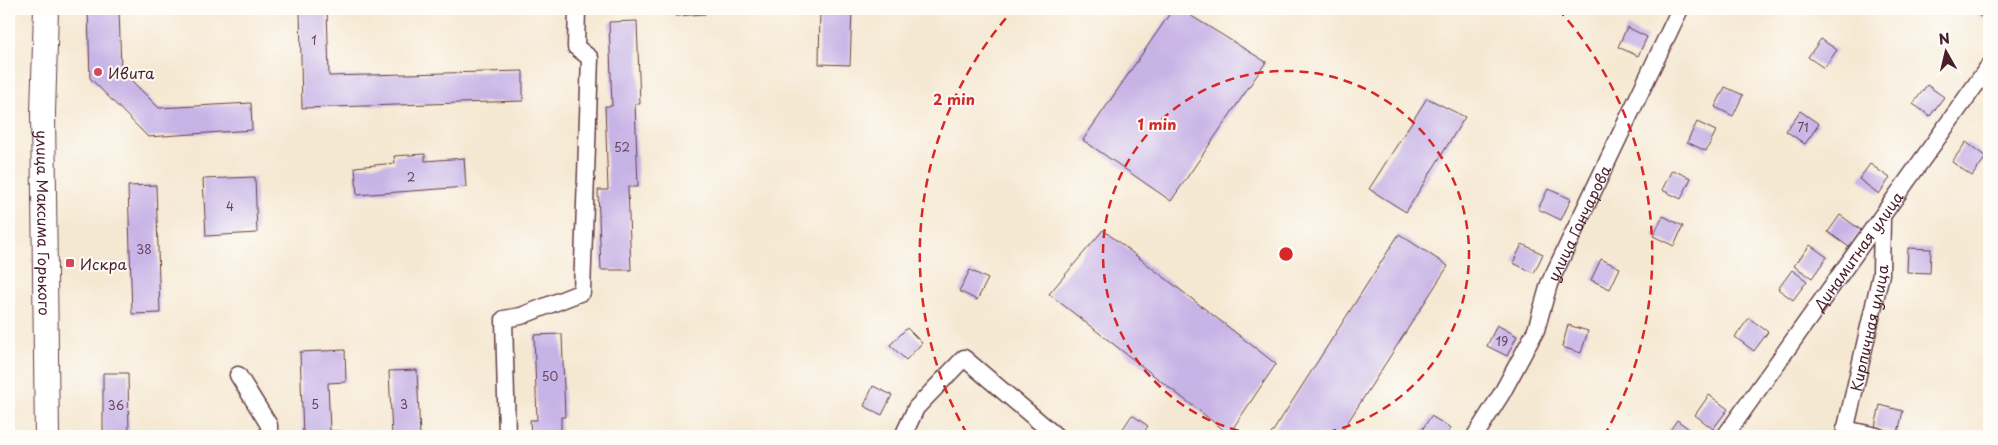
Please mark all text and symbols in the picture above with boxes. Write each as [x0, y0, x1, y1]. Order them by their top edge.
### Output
text: N [1937, 27, 1951, 50]
north arrow [1920, 28, 1970, 78]
house number: 1 [311, 31, 317, 49]
place label: Ивита [108, 61, 155, 84]
marker: Ивита [92, 66, 104, 78]
text: 2 min [933, 87, 975, 110]
text: 1 min [1138, 112, 1176, 135]
house number: 71 [1797, 118, 1809, 136]
street label: улица Максима Горького [32, 130, 57, 316]
house number: 52 [614, 138, 630, 156]
street label: улица Гончарова [1541, 160, 1616, 285]
house number: 2 [407, 168, 415, 186]
street label: Динамитная улица [1806, 186, 1908, 316]
house number: 4 [226, 197, 234, 215]
house number: 38 [136, 240, 152, 258]
centre of rings [1277, 245, 1295, 263]
place label: Искра [80, 252, 128, 275]
marker: Искра [64, 257, 76, 269]
street label: Кирпичная улица [1843, 264, 1893, 393]
house number: 19 [1496, 332, 1508, 350]
house number: 50 [542, 367, 558, 385]
house number: 5 [311, 395, 319, 413]
house number: 3 [400, 395, 408, 413]
house number: 36 [108, 396, 124, 414]

